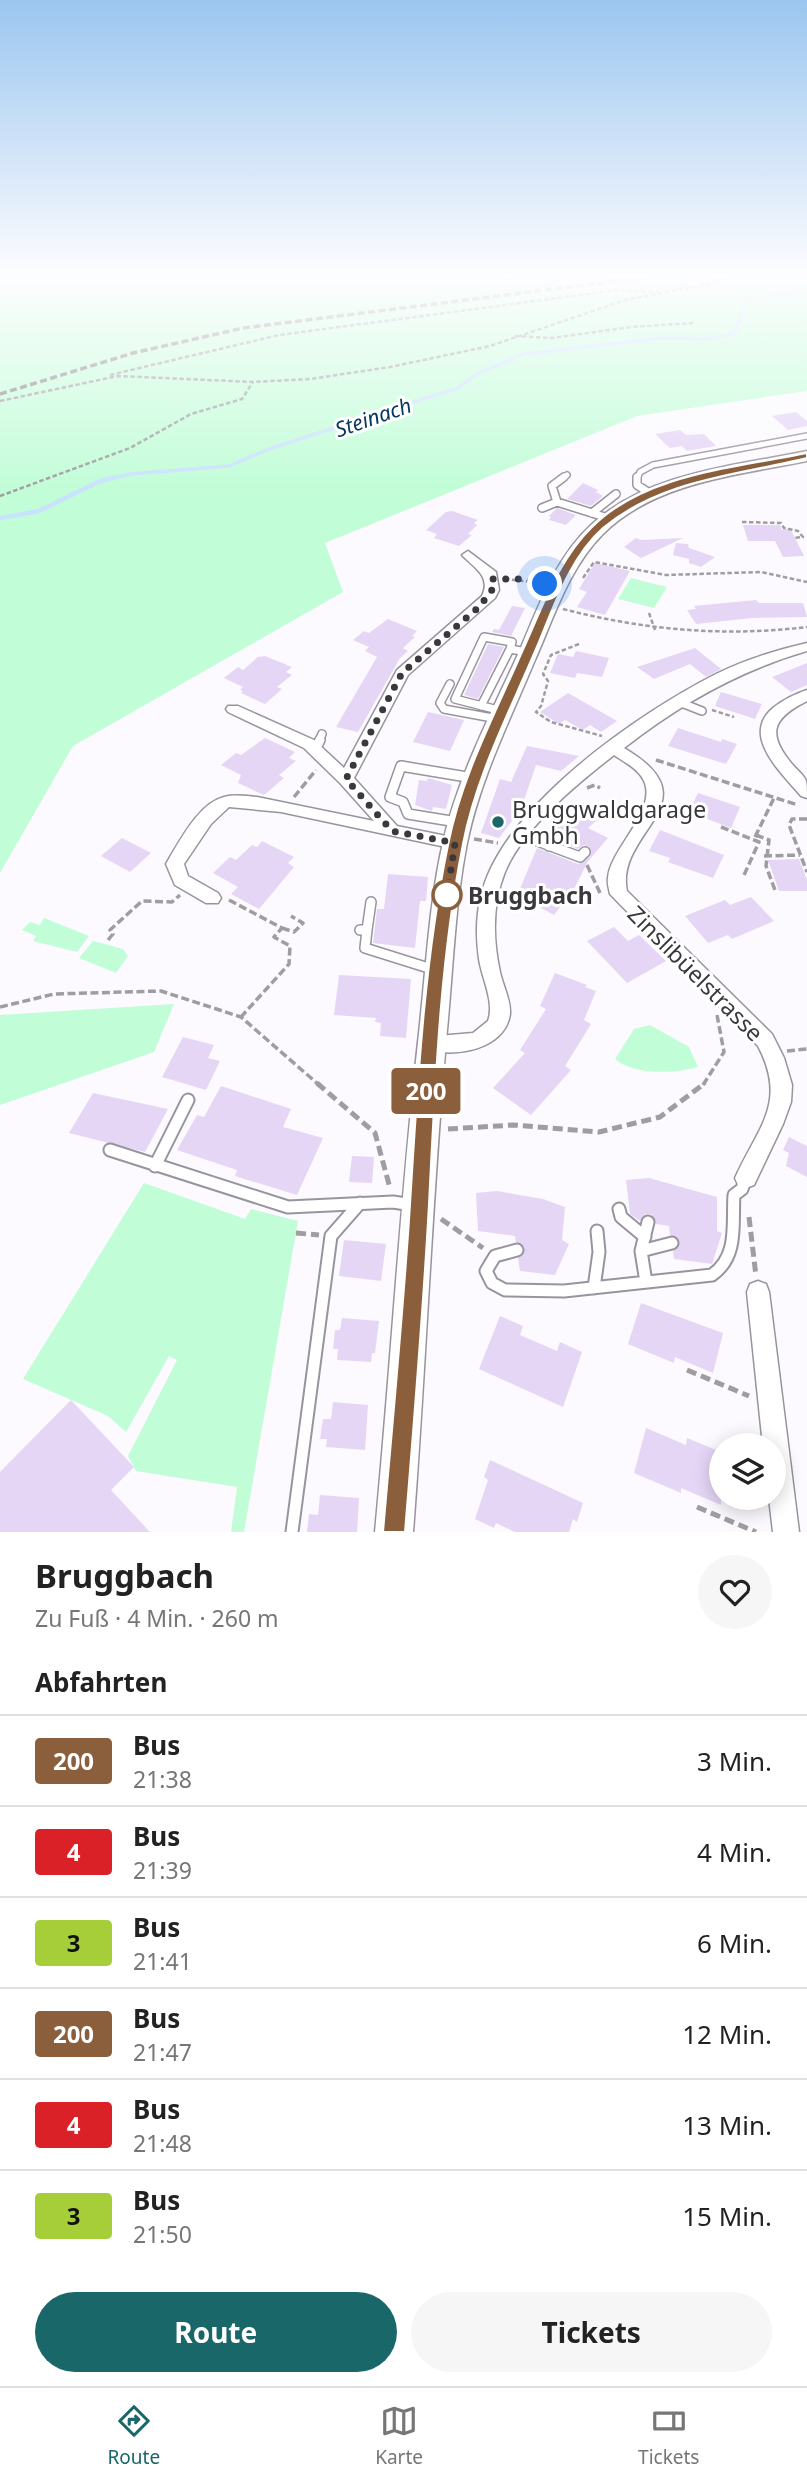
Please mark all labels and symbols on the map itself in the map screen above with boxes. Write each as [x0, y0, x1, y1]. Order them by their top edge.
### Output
water label: Steinach [331, 391, 415, 443]
your location [527, 566, 562, 601]
place label: Bruggwaldgarage Gmbh [512, 793, 706, 851]
marker: Bruggwaldgarage Gmbh [490, 814, 506, 830]
place label: Bruggbach [468, 879, 593, 911]
marker: Bruggbach [432, 880, 462, 910]
street label: Zinslibüelstrasse [621, 898, 771, 1048]
line badge: 200 [386, 1068, 466, 1114]

